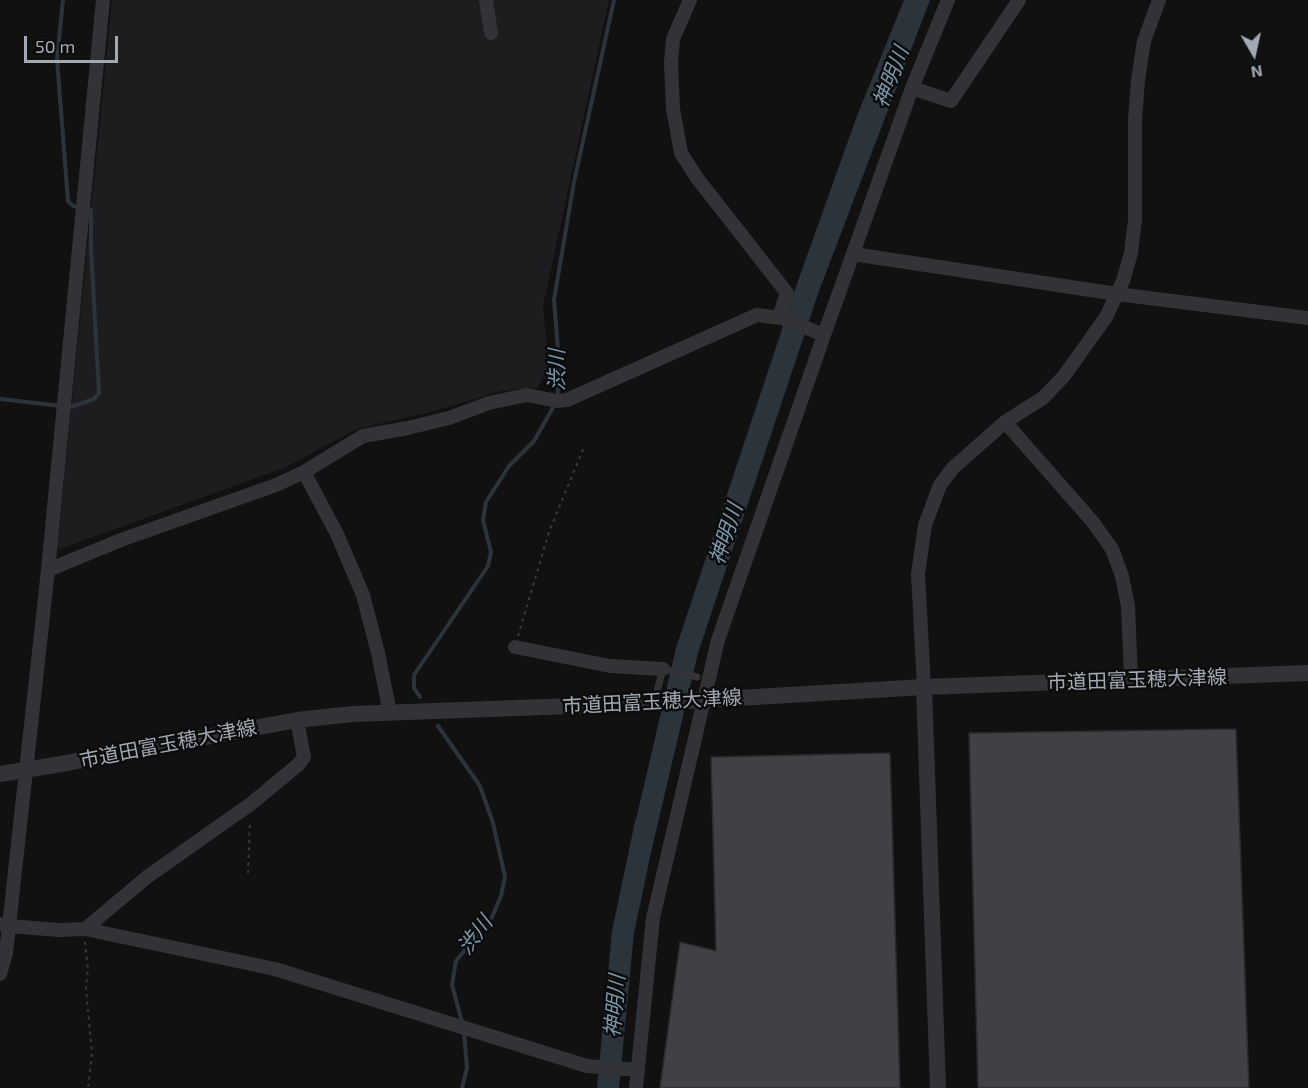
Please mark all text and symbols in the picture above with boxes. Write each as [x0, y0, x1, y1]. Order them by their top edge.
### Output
scale bar [27, 24, 122, 62]
north arrow [1224, 24, 1284, 84]
text: 50 m [35, 35, 75, 57]
water label: 神明川 [868, 43, 914, 111]
text: N [1250, 62, 1264, 83]
water label: 渋川 [544, 349, 570, 391]
water label: 神明川 [704, 500, 748, 568]
street label: 市道田富玉穂大津線 [1047, 665, 1227, 695]
street label: 市道田富玉穂大津線 [561, 685, 743, 719]
street label: 市道田富玉穂大津線 [77, 715, 259, 773]
water label: 渋川 [452, 911, 498, 959]
water label: 神明川 [600, 974, 630, 1038]

